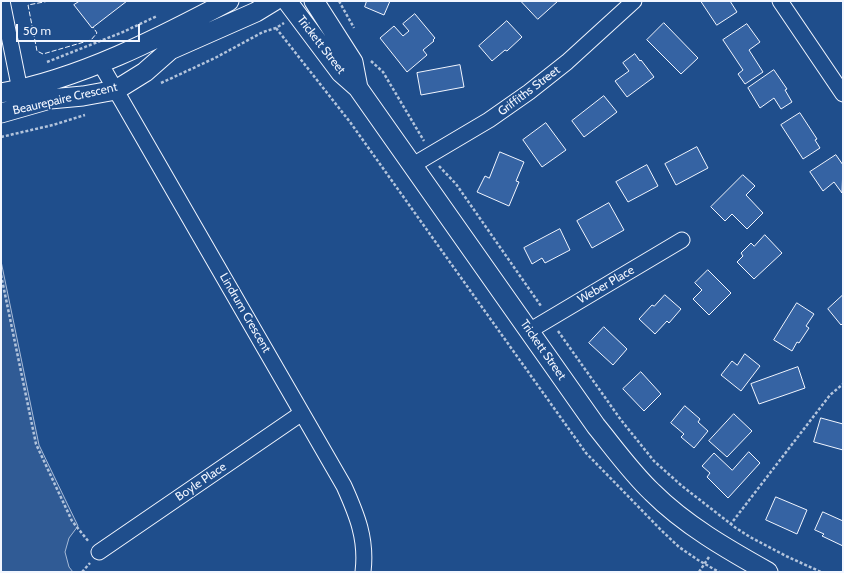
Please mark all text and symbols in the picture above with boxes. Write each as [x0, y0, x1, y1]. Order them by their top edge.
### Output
street label: Trickett Street [294, 13, 348, 77]
scale bar [18, 16, 142, 42]
text: 50 m [23, 23, 51, 38]
street label: Griffiths Street [495, 63, 563, 119]
street label: Beaurepaire Crescent [11, 80, 119, 118]
street label: Weber Place [575, 263, 637, 307]
street label: Lindrum Crescent [216, 271, 274, 355]
street label: Trickett Street [517, 317, 569, 383]
street label: Boyle Place [173, 460, 229, 504]

